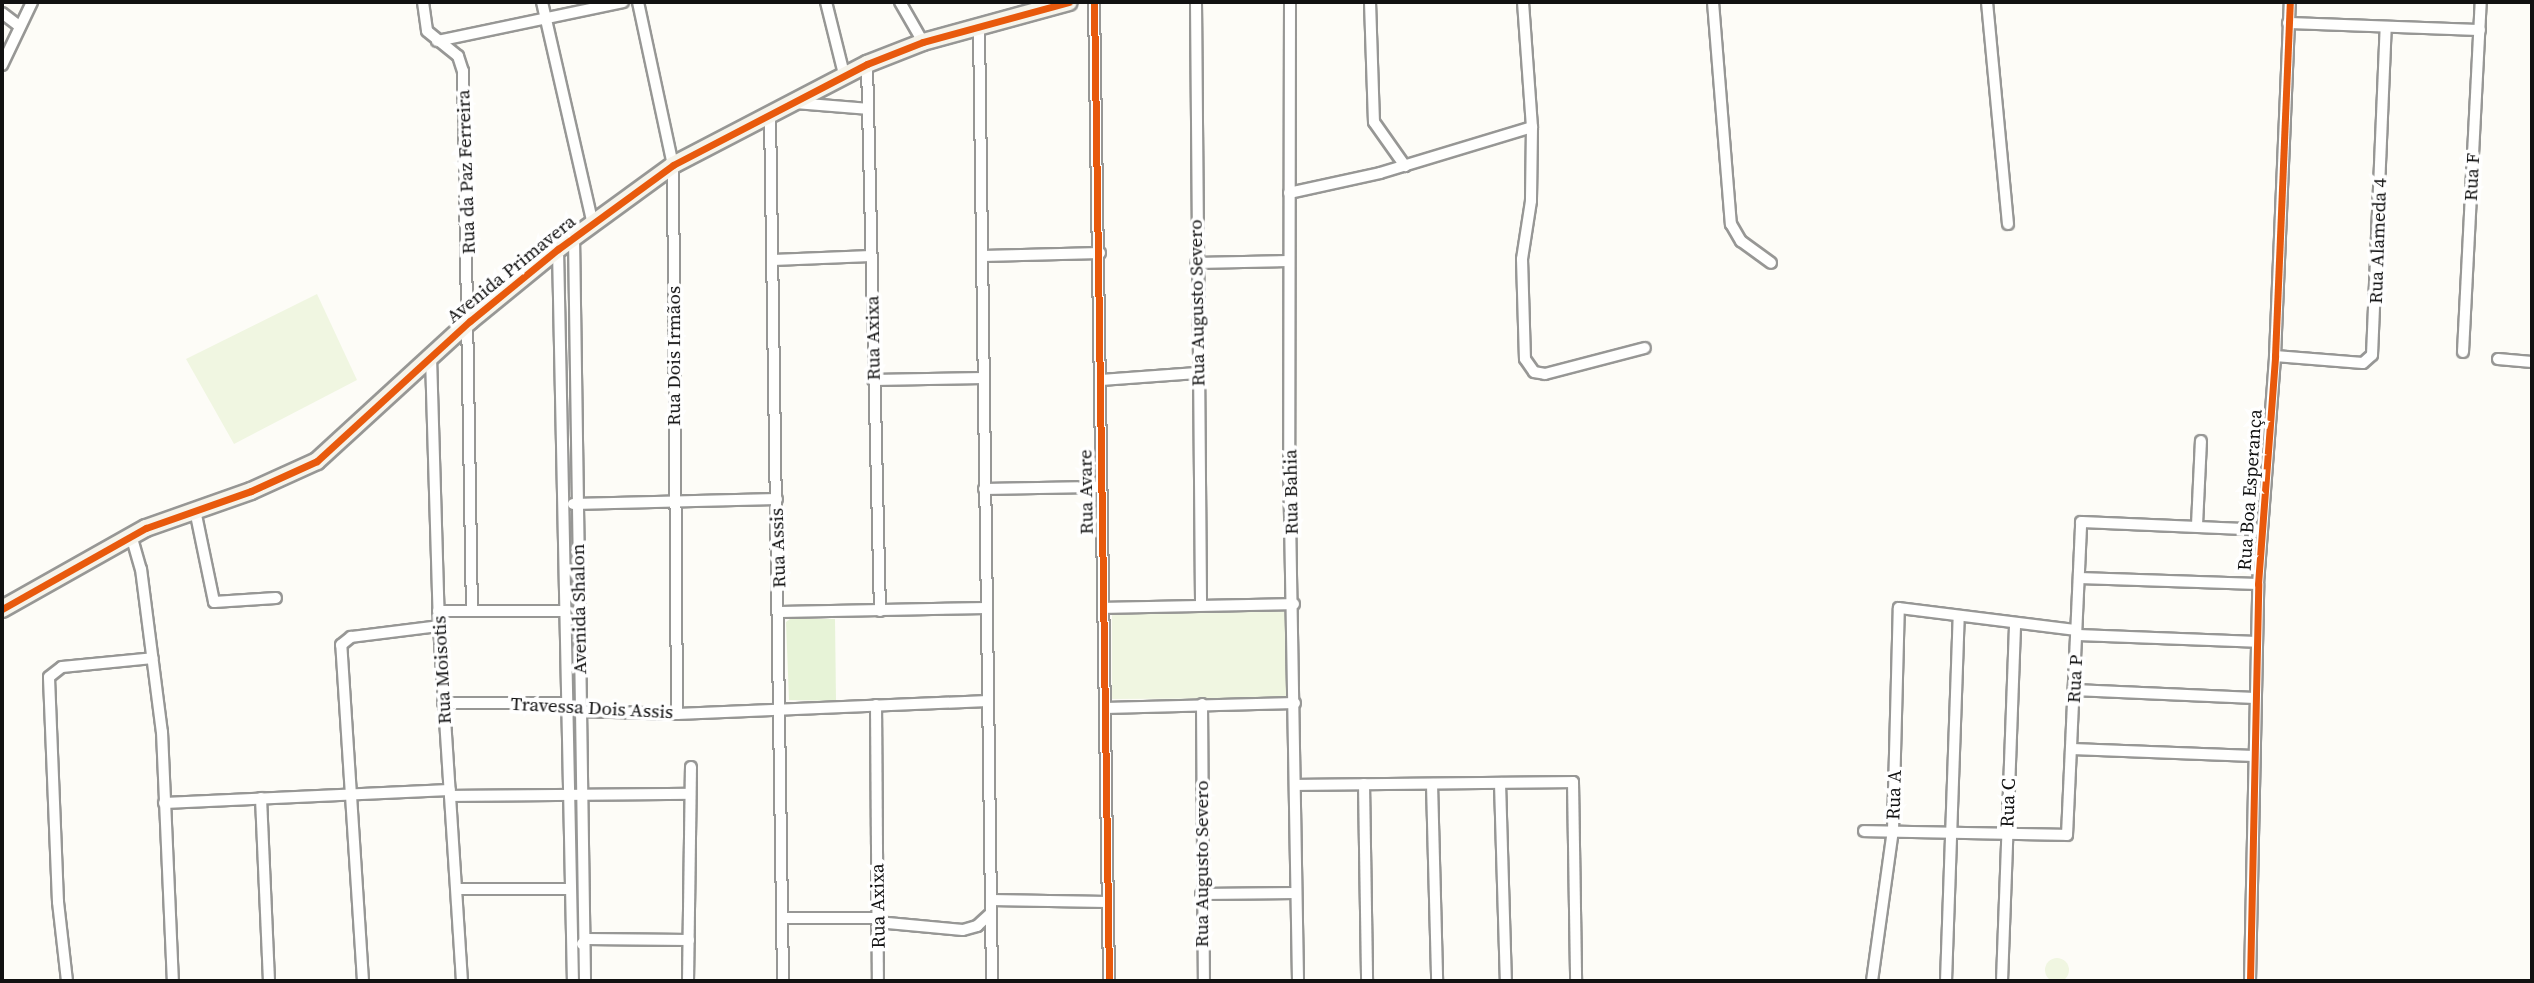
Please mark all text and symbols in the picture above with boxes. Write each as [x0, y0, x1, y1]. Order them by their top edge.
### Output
street label: Rua da Paz Ferreira [452, 89, 480, 255]
street label: Rua F [2459, 152, 2485, 202]
street label: Rua Alameda 4 [2364, 178, 2392, 304]
street label: Avenida Primavera [442, 210, 580, 328]
street label: Rua Augusto Severo [1184, 219, 1210, 387]
street label: Rua Dois Irmãos [663, 286, 685, 426]
street label: Rua Axixa [861, 295, 885, 381]
street label: Rua Boa Esperança [2233, 408, 2267, 572]
street label: Rua Avare [1074, 449, 1098, 535]
street label: Rua Bahia [1279, 449, 1303, 535]
street label: Rua Assis [765, 507, 791, 589]
street label: Avenida Shalon [566, 544, 592, 674]
street label: Rua Moisotis [428, 615, 456, 725]
street label: Rua P [2062, 654, 2088, 704]
street label: Travessa Dois Assis [510, 692, 674, 724]
street label: Rua A [1882, 770, 1906, 820]
street label: Rua C [1996, 778, 2020, 828]
street label: Rua Augusto Severo [1191, 780, 1213, 948]
street label: Rua Axixa [866, 863, 890, 949]

